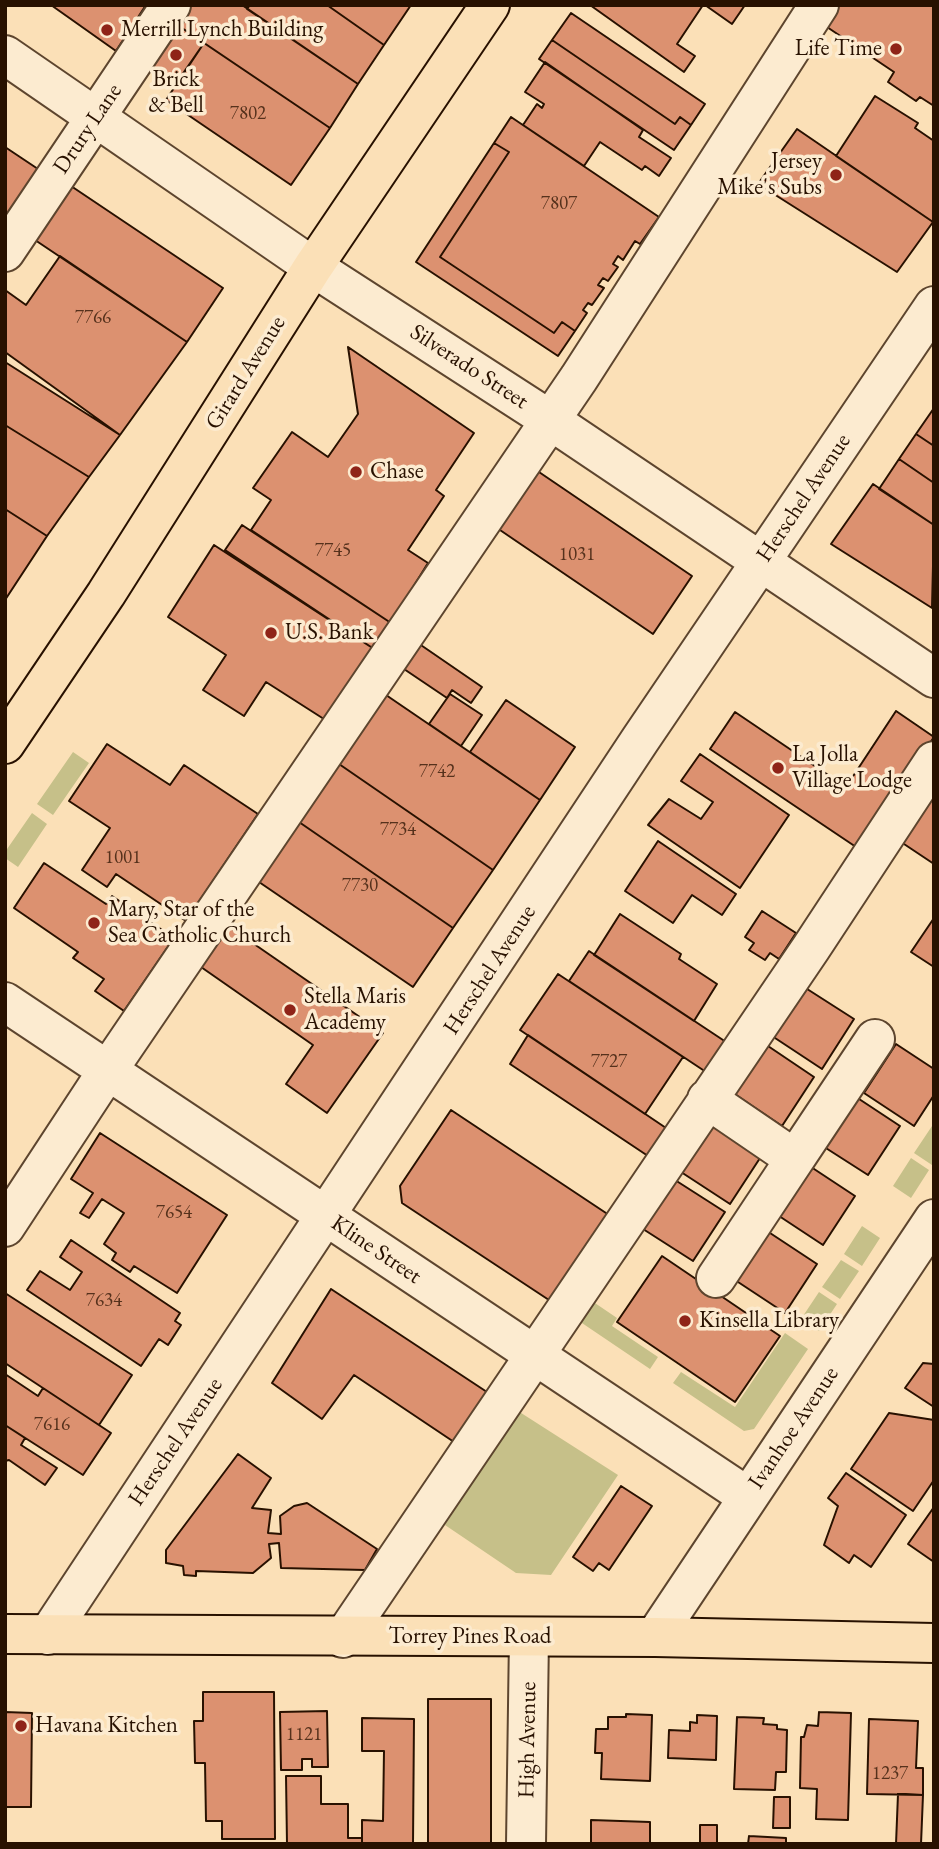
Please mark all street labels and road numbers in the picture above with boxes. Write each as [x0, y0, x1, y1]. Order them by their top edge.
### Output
street label: Drury Lane [48, 78, 128, 180]
street label: Girard Avenue [200, 311, 292, 435]
street label: Silverado Street [405, 319, 533, 415]
street label: Herschel Avenue [751, 429, 857, 567]
street label: Herschel Avenue [438, 900, 542, 1040]
street label: Kline Street [326, 1210, 426, 1290]
street label: Ivanhoe Avenue [743, 1362, 845, 1494]
street label: Herschel Avenue [123, 1373, 229, 1511]
street label: Torrey Pines Road [388, 1623, 552, 1651]
street label: High Avenue [513, 1681, 543, 1799]

